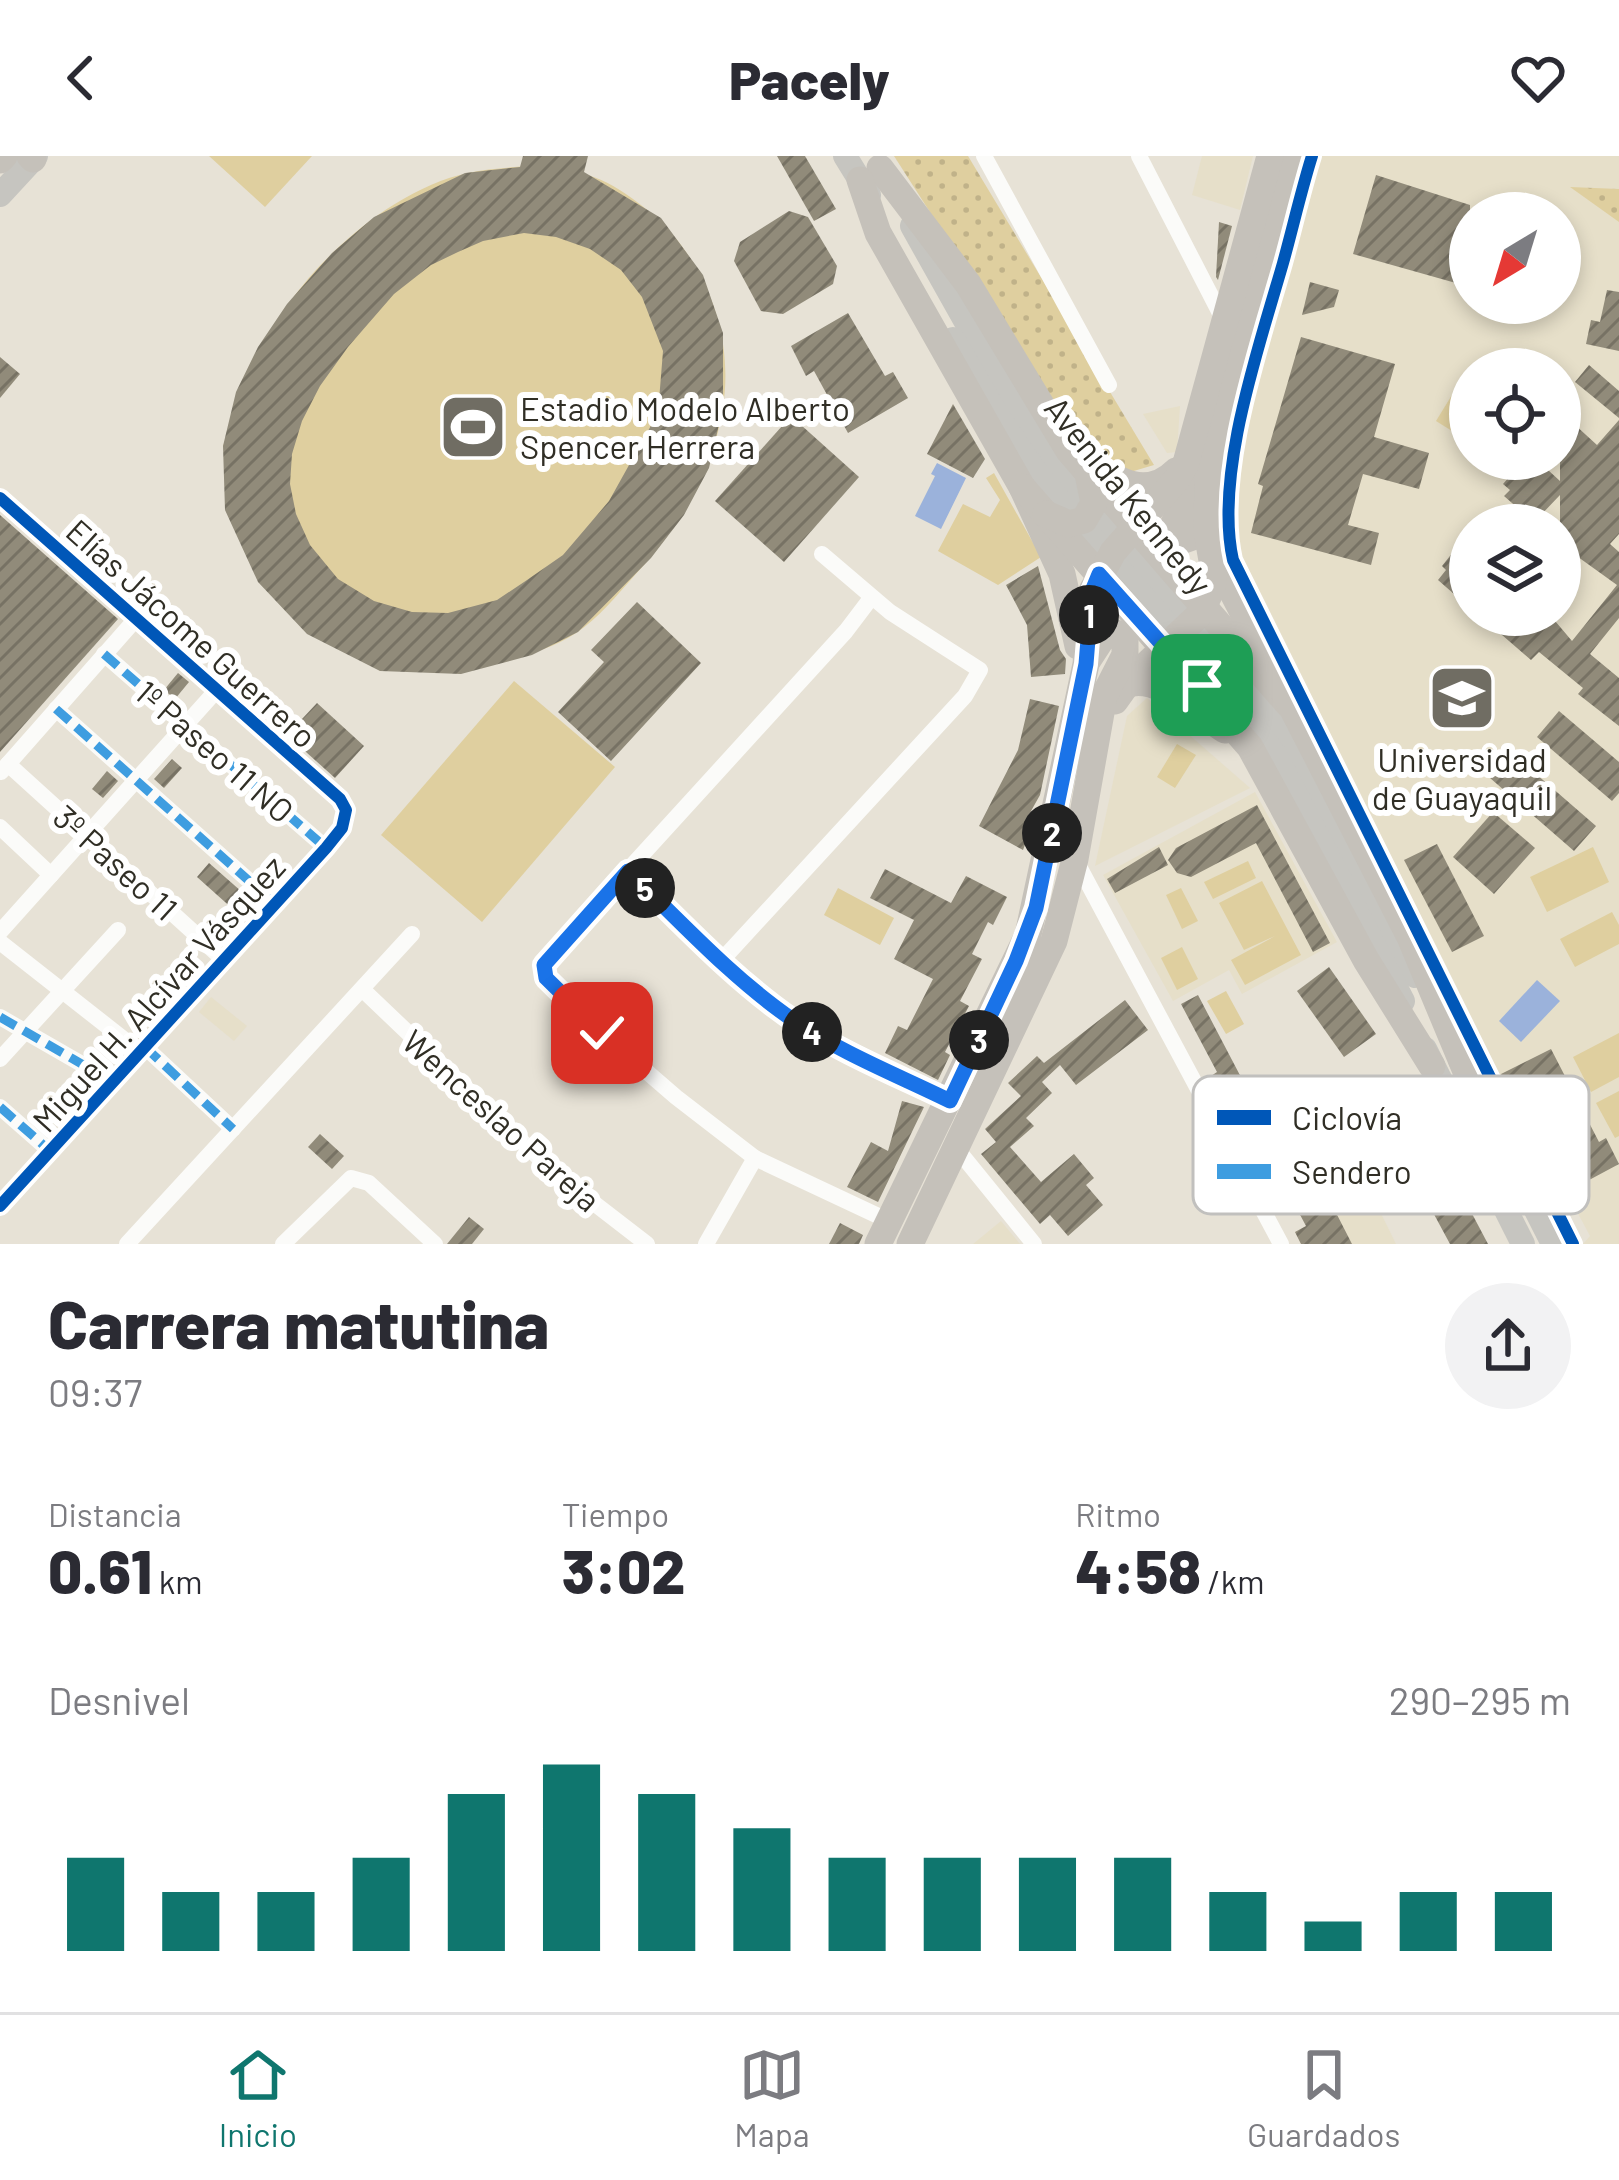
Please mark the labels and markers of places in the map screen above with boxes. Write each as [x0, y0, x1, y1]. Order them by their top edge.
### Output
place label: Estadio Modelo Alberto Spencer Herrera [520, 388, 850, 466]
sports icon: Estadio Modelo Alberto Spencer Herrera [438, 392, 508, 462]
pin: 1 [1059, 585, 1119, 645]
pin [1151, 634, 1253, 736]
school or university icon: Universidad de Guayaquil [1427, 663, 1497, 733]
place label: Universidad de Guayaquil [1372, 739, 1552, 817]
pin: 2 [1022, 803, 1082, 863]
pin: 5 [615, 858, 675, 918]
pin [551, 982, 653, 1084]
pin: 4 [782, 1002, 842, 1062]
pin: 3 [949, 1010, 1009, 1070]

